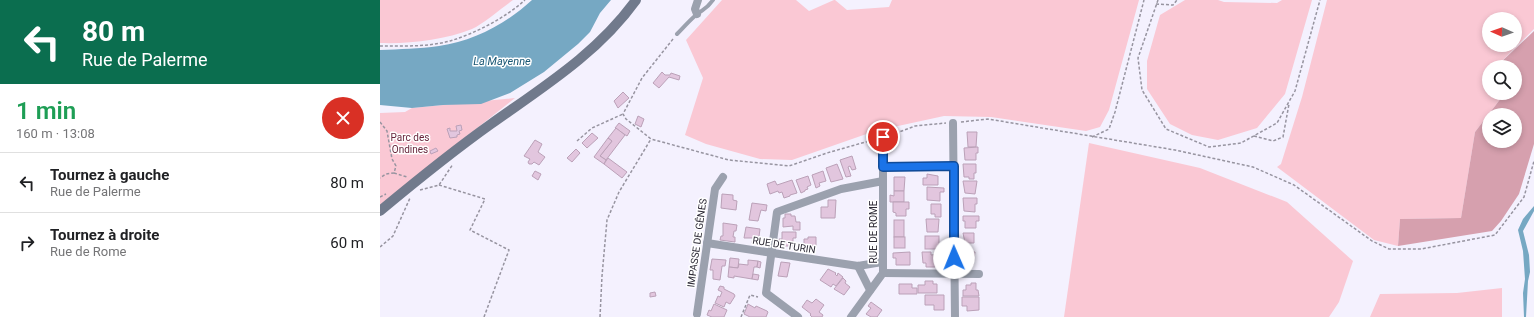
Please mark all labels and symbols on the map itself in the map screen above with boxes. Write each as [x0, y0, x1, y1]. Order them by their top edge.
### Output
north arrow [1482, 12, 1522, 52]
water label: La Mayenne [473, 55, 531, 68]
pin [866, 120, 900, 154]
park label: Parc des Ondines [391, 132, 429, 155]
street label: IMPASSE DE GÊNES [684, 198, 709, 288]
street label: RUE DE ROME [868, 200, 879, 264]
street label: RUE DE TURIN [752, 235, 816, 255]
position arrow [933, 237, 975, 279]

